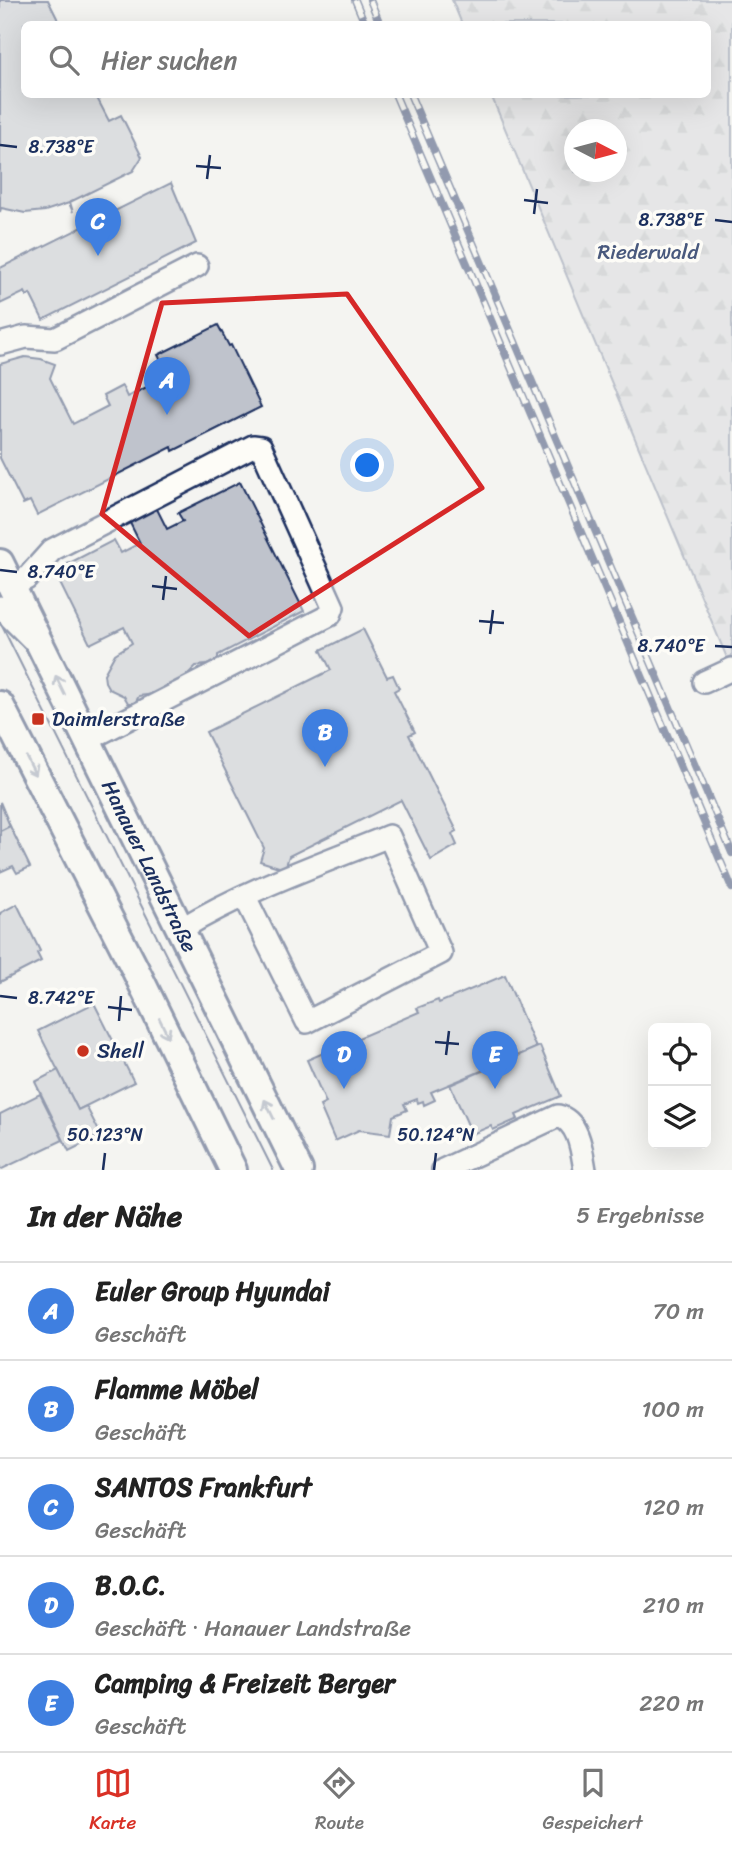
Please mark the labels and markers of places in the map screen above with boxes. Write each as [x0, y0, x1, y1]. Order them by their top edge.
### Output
pin: C [75, 198, 121, 256]
pin: A [144, 357, 190, 415]
place label: Daimlerstraße [52, 700, 185, 738]
pin: B [302, 709, 348, 767]
marker: Daimlerstraße [30, 711, 46, 727]
pin: D [321, 1031, 367, 1089]
pin: E [472, 1031, 518, 1089]
place label: Shell [97, 1032, 145, 1070]
marker: Shell [75, 1043, 91, 1059]

